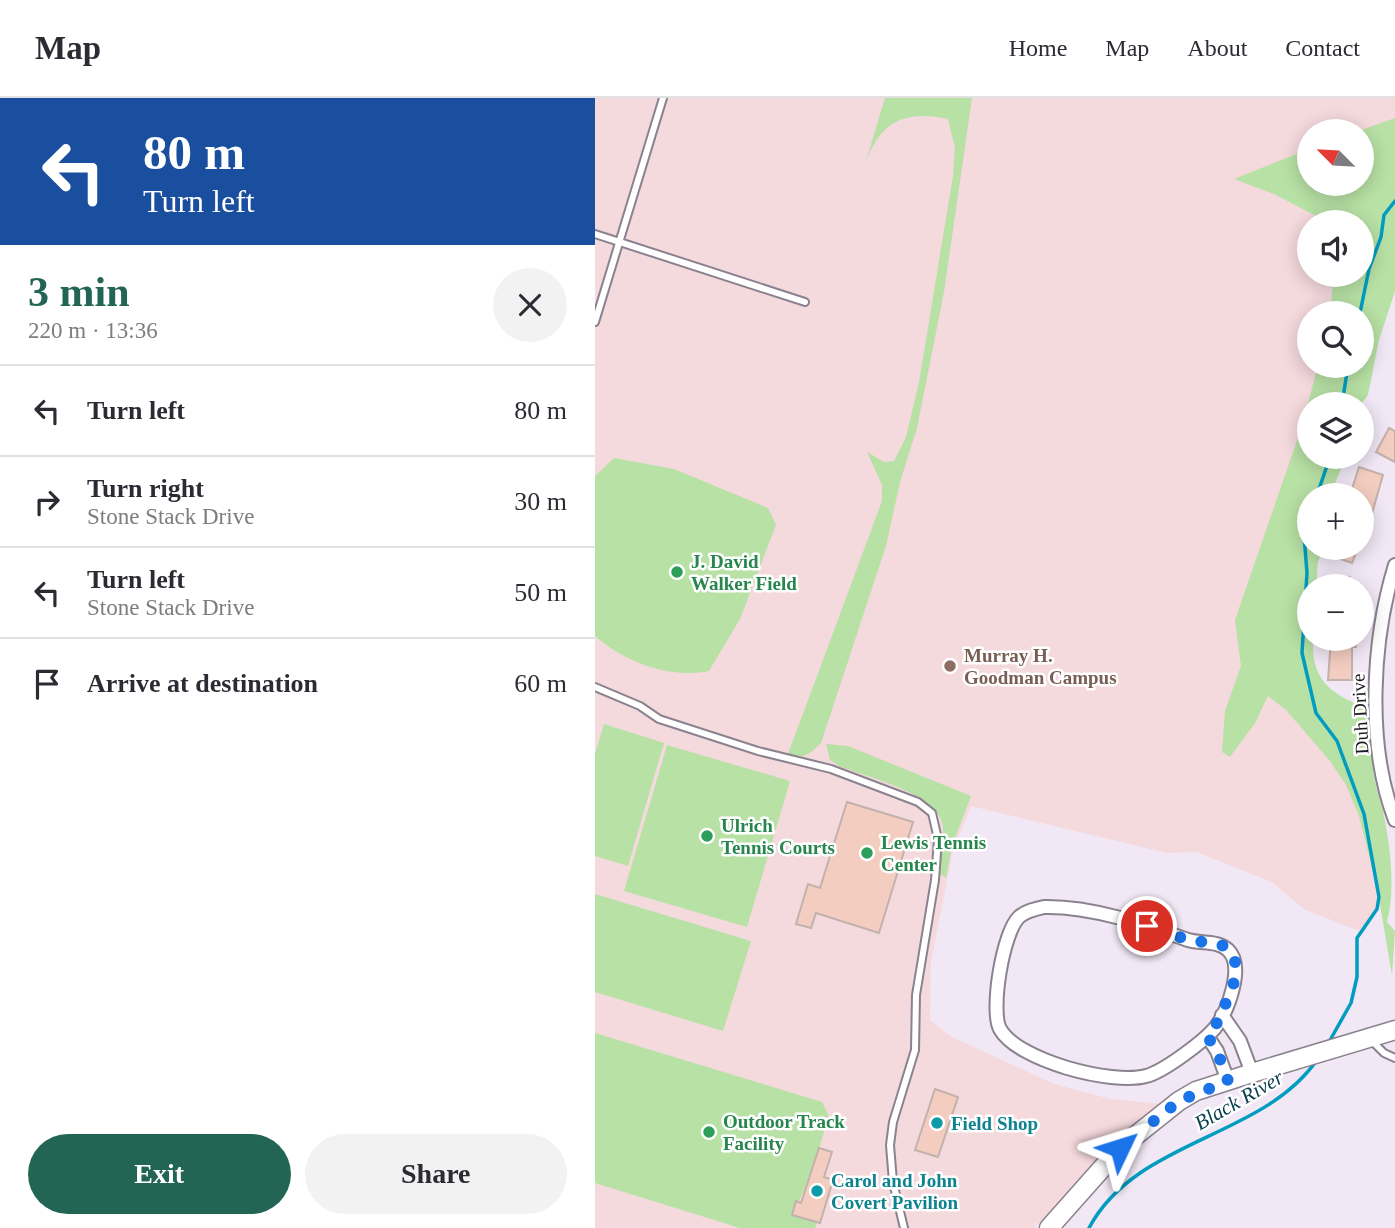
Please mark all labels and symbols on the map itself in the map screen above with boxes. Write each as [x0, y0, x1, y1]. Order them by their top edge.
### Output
north arrow [1297, 119, 1374, 196]
place label: J. David Walker Field [691, 551, 797, 594]
marker: J. David Walker Field [669, 564, 685, 580]
place label: Murray H. Goodman Campus [964, 645, 1117, 688]
marker: Murray H. Goodman Campus [942, 658, 958, 674]
street label: Duh Drive [1347, 673, 1373, 755]
place label: Ulrich Tennis Courts [721, 815, 835, 858]
marker: Ulrich Tennis Courts [699, 828, 715, 844]
place label: Lewis Tennis Center [881, 832, 986, 875]
marker: Lewis Tennis Center [859, 845, 875, 861]
pin [1117, 896, 1177, 956]
water label: Black River [1190, 1065, 1288, 1135]
place label: Outdoor Track Facility [723, 1111, 845, 1154]
position arrow [1083, 1111, 1157, 1185]
place label: Field Shop [951, 1113, 1038, 1134]
marker: Field Shop [929, 1115, 945, 1131]
marker: Outdoor Track Facility [701, 1124, 717, 1140]
place label: Carol and John Covert Pavilion [831, 1170, 959, 1213]
marker: Carol and John Covert Pavilion [809, 1183, 825, 1199]

